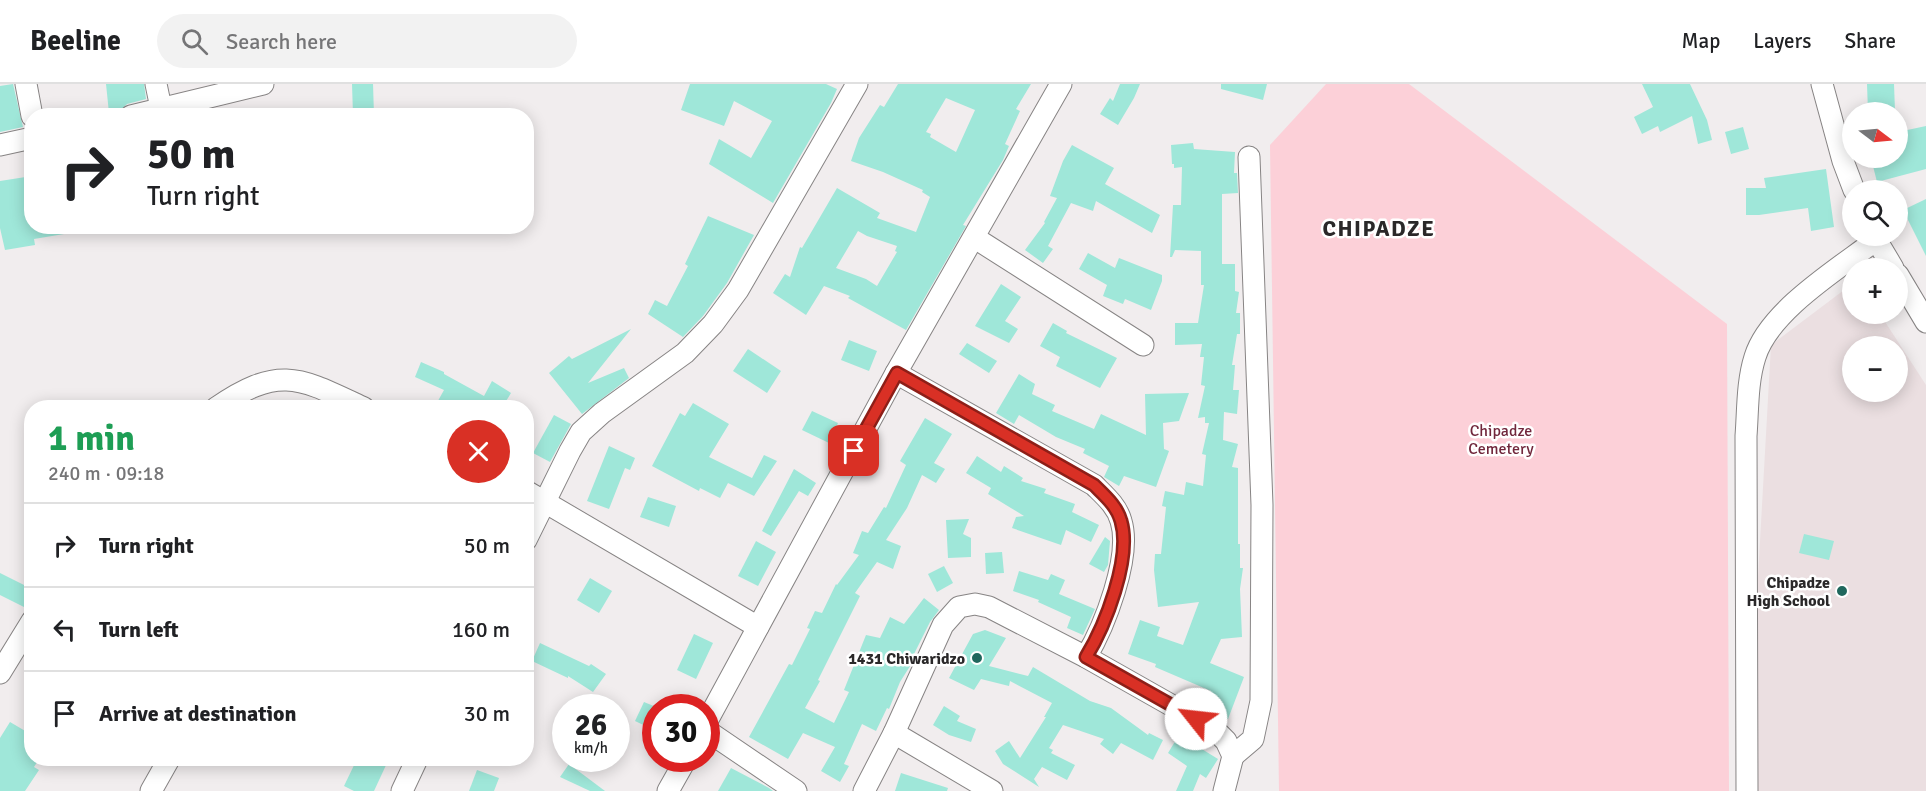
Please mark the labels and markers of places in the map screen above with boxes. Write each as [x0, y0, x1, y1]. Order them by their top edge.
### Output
pin [828, 425, 879, 476]
place label: Chipadze High School [1747, 573, 1830, 611]
marker: Chipadze High School [1835, 584, 1849, 598]
place label: 1431 Chiwaridzo [848, 649, 965, 669]
marker: 1431 Chiwaridzo [970, 651, 984, 665]

